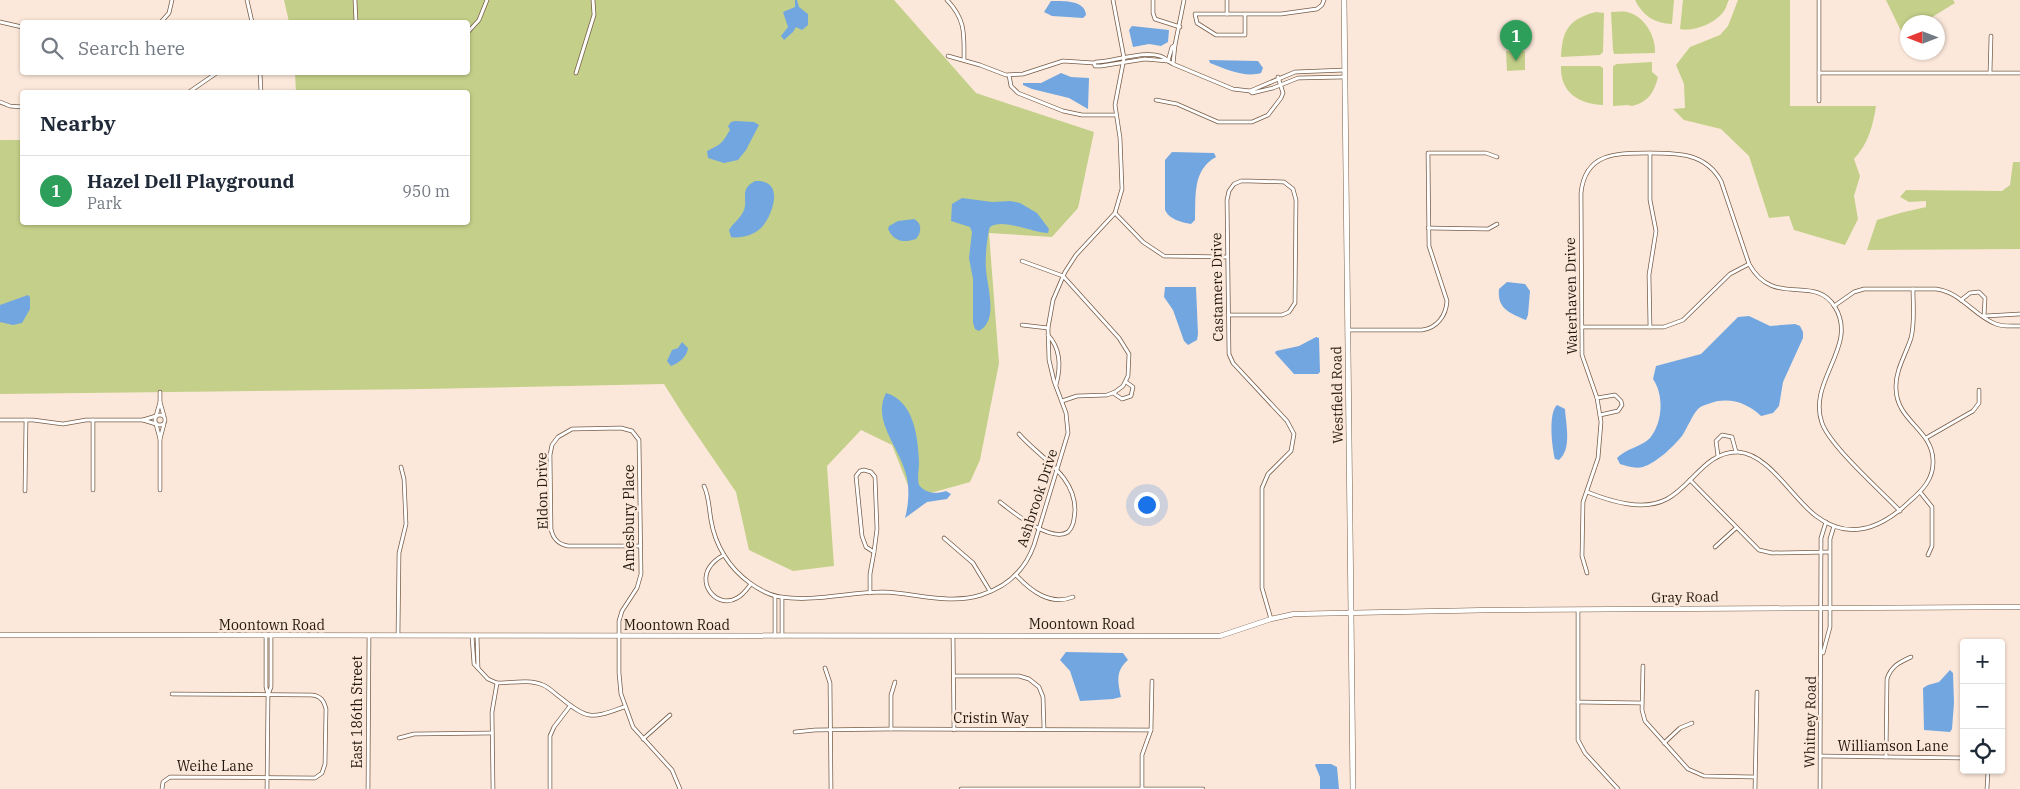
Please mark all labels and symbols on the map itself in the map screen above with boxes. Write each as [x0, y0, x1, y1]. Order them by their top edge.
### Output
north arrow [1900, 15, 1945, 60]
pin: 1 [1500, 20, 1532, 61]
street label: Castamere Drive [1207, 232, 1227, 342]
street label: Waterhaven Drive [1561, 237, 1581, 355]
street label: Westfield Road [1327, 345, 1347, 444]
street label: Ashbrook Drive [1013, 446, 1061, 550]
street label: Eldon Drive [532, 452, 552, 530]
street label: Amesbury Place [620, 465, 638, 571]
your location [1134, 492, 1160, 518]
street label: Gray Road [1651, 587, 1720, 607]
street label: Moontown Road [1029, 615, 1136, 633]
street label: Moontown Road [219, 616, 326, 634]
street label: Moontown Road [624, 616, 731, 634]
street label: East 186th Street [348, 655, 366, 769]
street label: Whitney Road [1800, 675, 1820, 768]
street label: Cristin Way [953, 709, 1029, 727]
street label: Williamson Lane [1838, 737, 1948, 755]
street label: Weihe Lane [177, 757, 253, 775]

